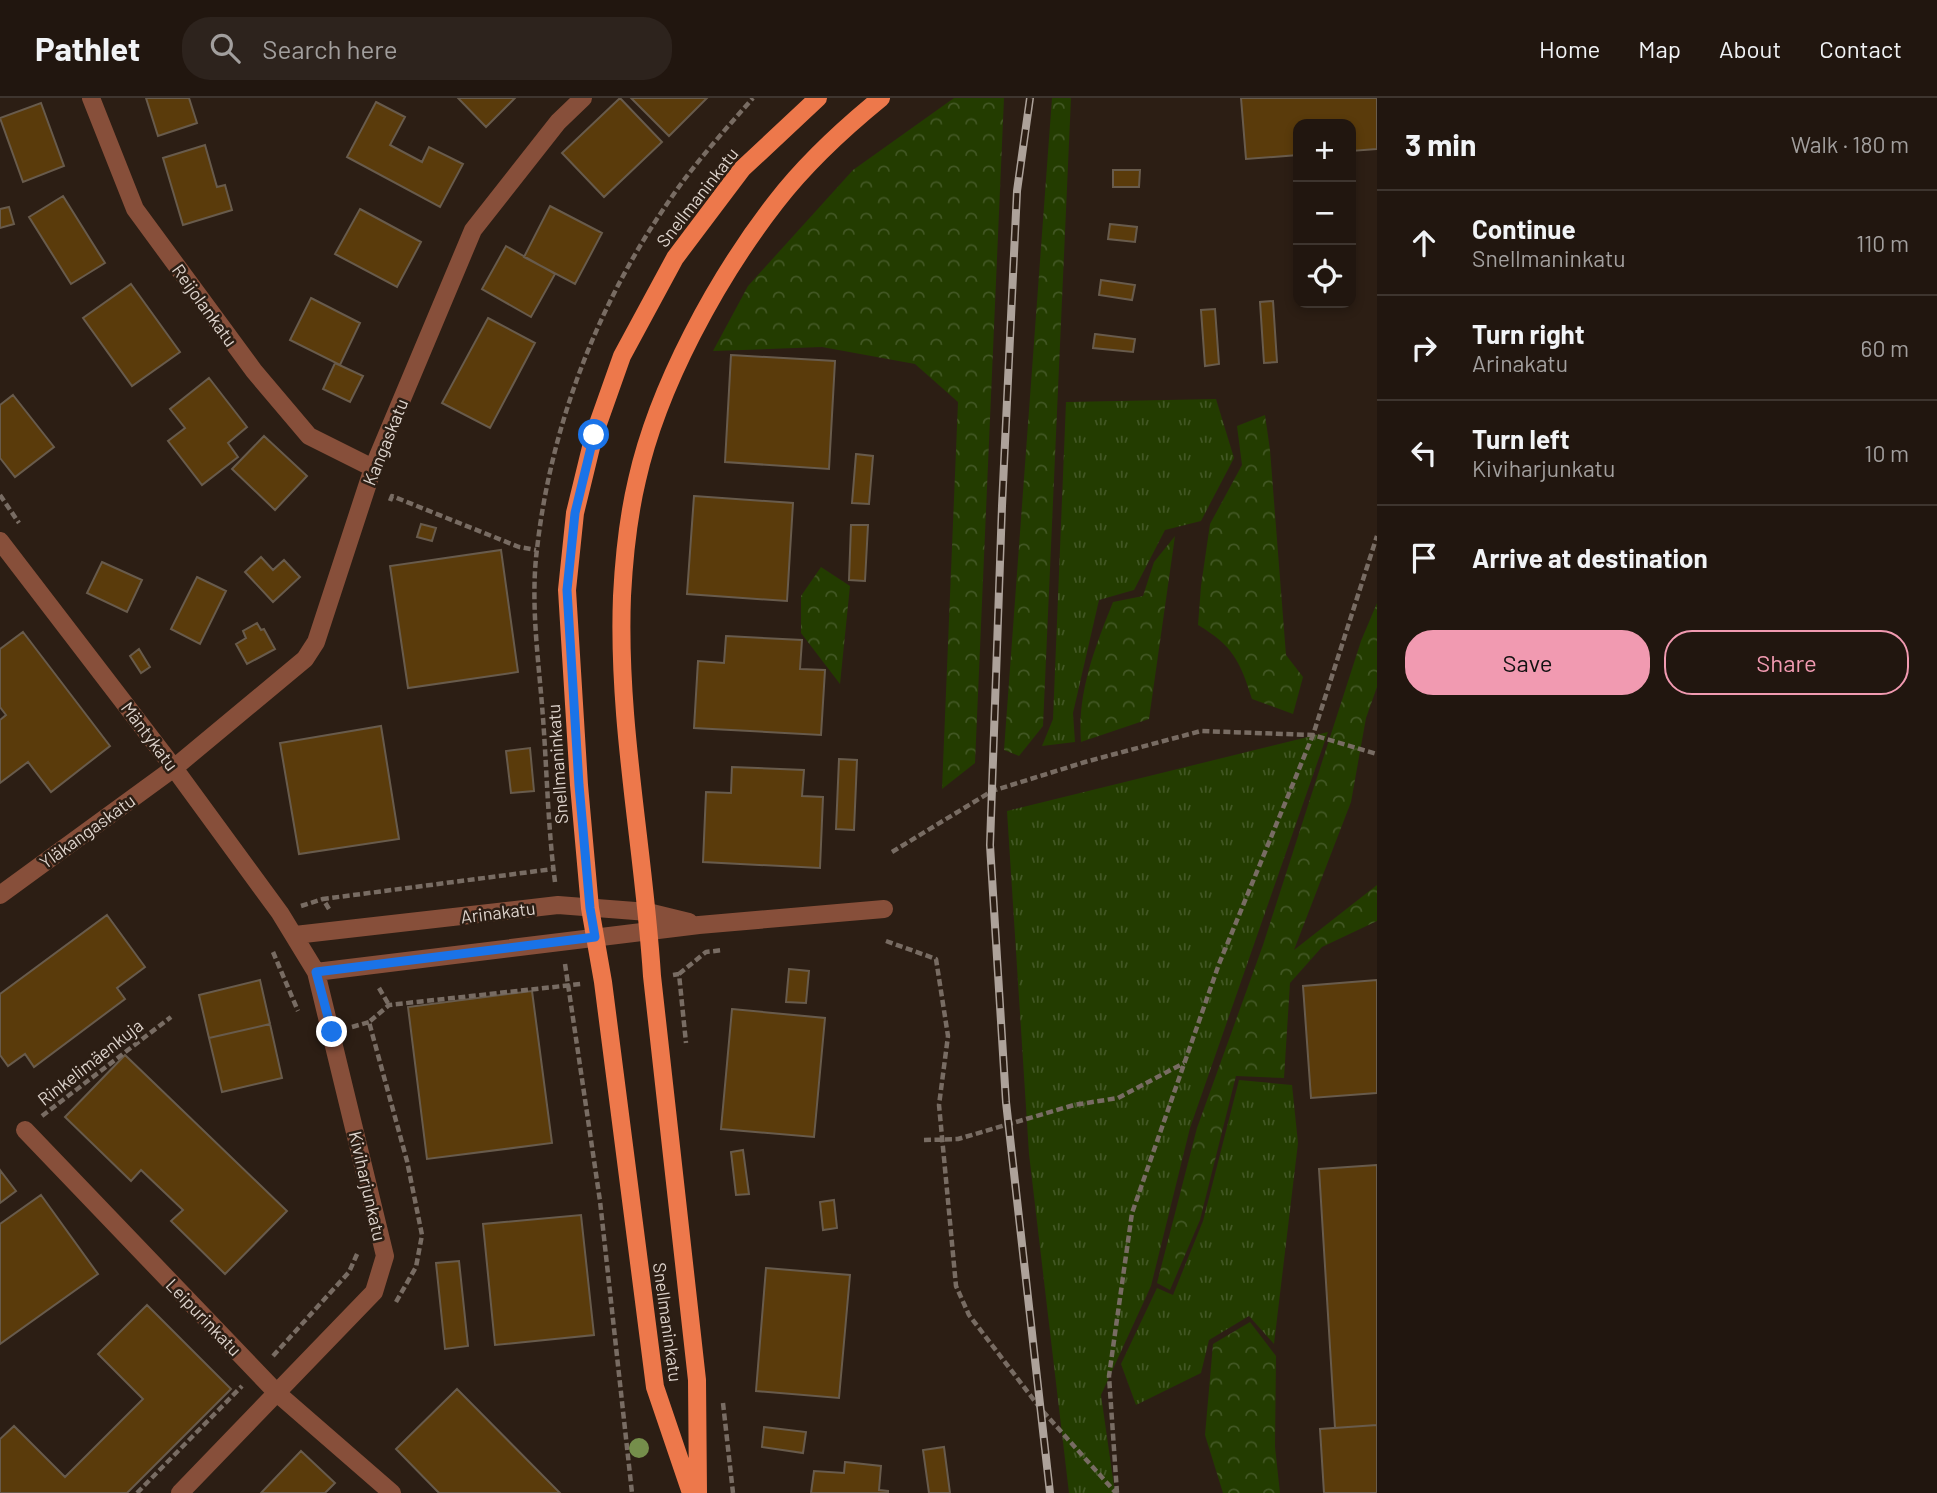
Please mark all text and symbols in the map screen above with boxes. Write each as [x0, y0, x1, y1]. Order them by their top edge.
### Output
search box [182, 17, 672, 80]
text: Pathlet [35, 28, 140, 68]
icon: search [206, 29, 244, 67]
text: Search here [262, 33, 398, 64]
text: Home [1539, 34, 1600, 63]
text: Map [1638, 34, 1681, 63]
text: About [1719, 34, 1781, 63]
text: Contact [1819, 34, 1902, 63]
map controls [1293, 119, 1356, 308]
button: + [1293, 119, 1356, 182]
text: 3 min [1405, 126, 1476, 162]
text: Walk · 180 m [1791, 130, 1909, 158]
street label: Snellmaninkatu [651, 143, 743, 251]
button: − [1293, 182, 1356, 245]
text: Continue [1472, 213, 1576, 244]
icon: ahead [1405, 224, 1443, 262]
text: 110 m [1856, 229, 1909, 257]
text: Snellmaninkatu [1472, 244, 1626, 272]
button: locate [1293, 245, 1356, 308]
street label: Reijolankatu [168, 259, 242, 351]
text: Turn right [1472, 318, 1585, 349]
icon: right [1405, 329, 1443, 367]
text: 60 m [1861, 334, 1909, 362]
text: Arinakatu [1472, 349, 1568, 377]
street label: Kangaskatu [358, 395, 412, 489]
route start [578, 419, 609, 450]
text: Turn left [1472, 423, 1570, 454]
icon: left [1405, 434, 1443, 472]
text: 10 m [1864, 439, 1909, 467]
text: Kiviharjunkatu [1472, 454, 1615, 482]
icon: arrive [1405, 539, 1443, 577]
text: Arrive at destination [1472, 542, 1708, 573]
button: Save [1405, 630, 1650, 695]
button: Share [1664, 630, 1909, 695]
street label: Mäntykatu [117, 697, 183, 775]
street label: Snellmaninkatu [542, 703, 572, 825]
street label: Yläkangaskatu [35, 789, 139, 873]
street label: Arinakatu [459, 897, 537, 927]
street label: Rinkelimäenkuja [33, 1014, 147, 1110]
route end [316, 1016, 347, 1047]
street label: Kiviharjunkatu [345, 1129, 391, 1243]
street label: Snellmaninkatu [649, 1261, 687, 1383]
street label: Leipurinkatu [162, 1274, 246, 1360]

